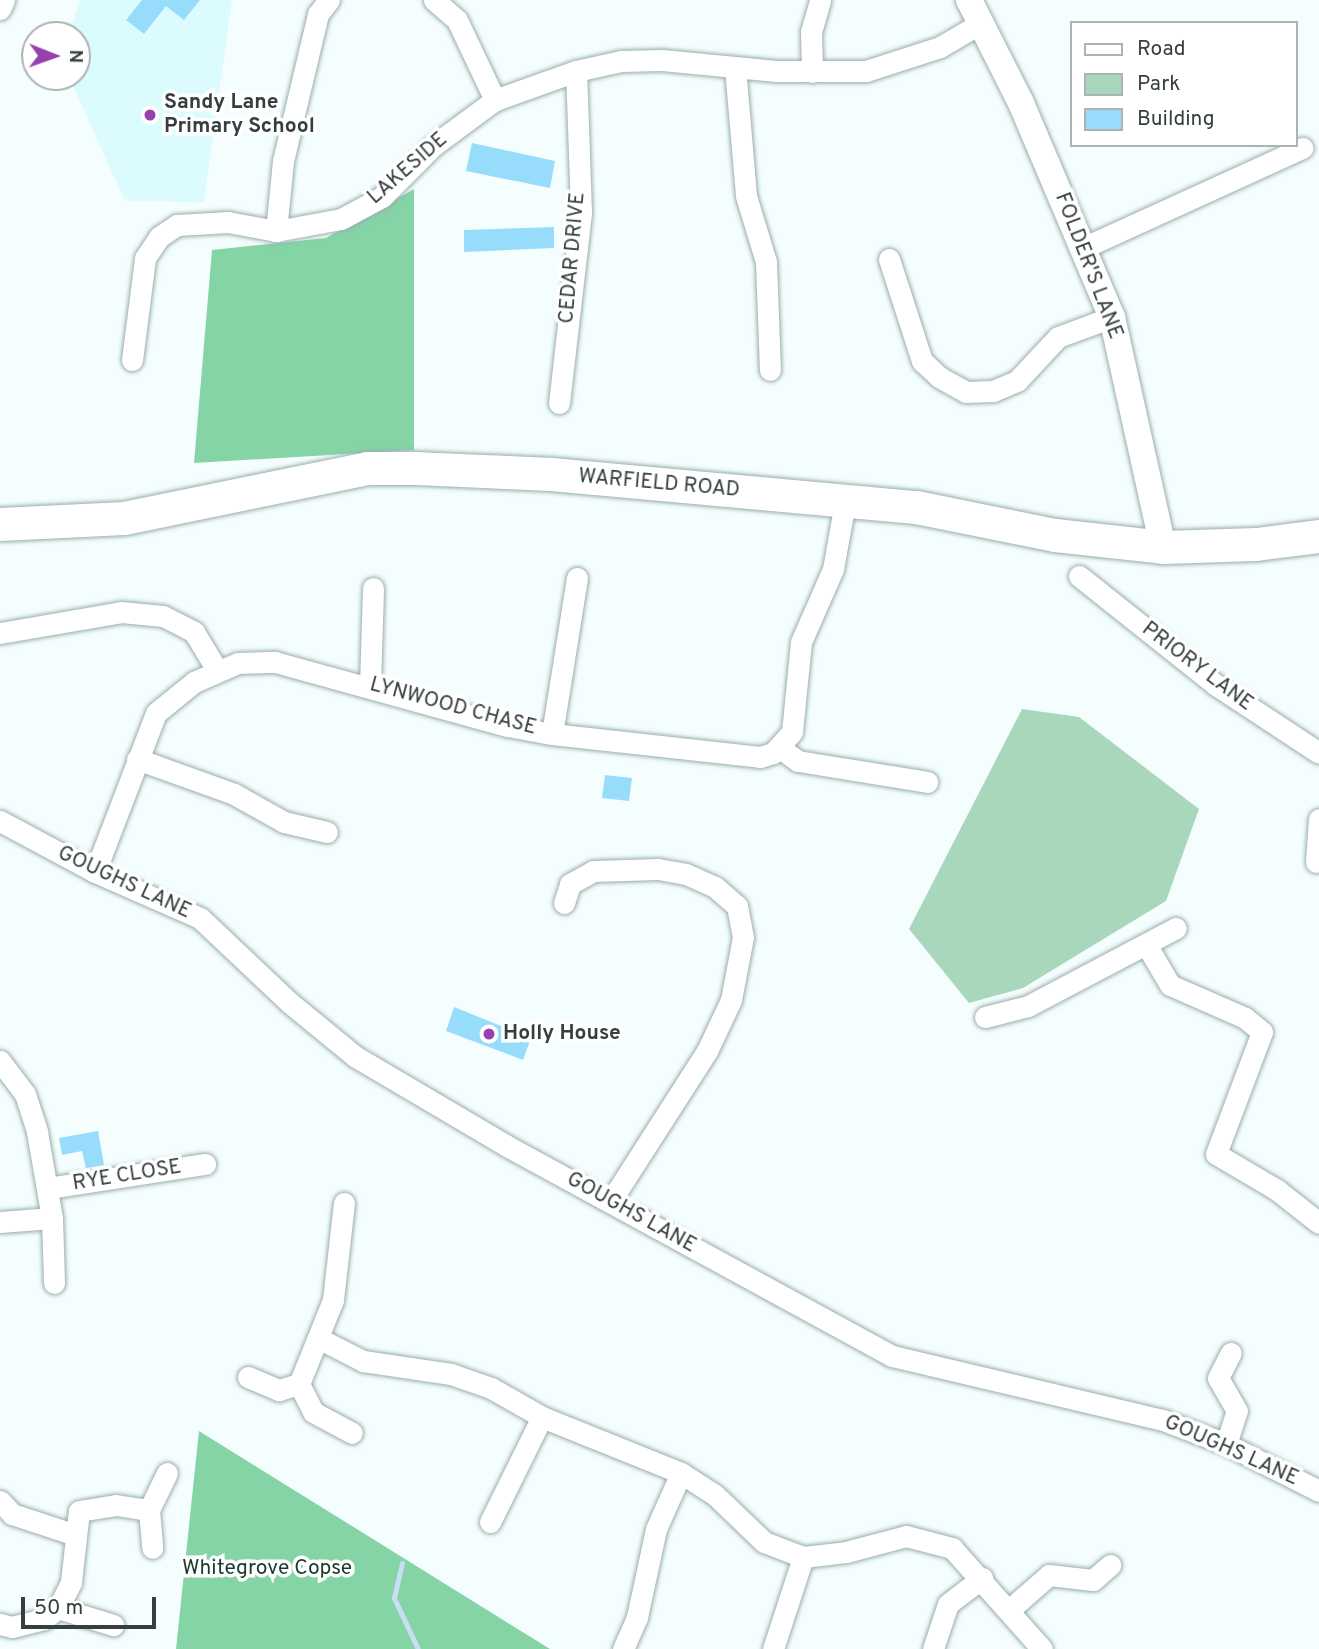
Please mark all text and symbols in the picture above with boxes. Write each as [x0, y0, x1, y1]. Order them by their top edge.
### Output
north arrow [21, 21, 91, 91]
legend [1070, 21, 1298, 147]
text: Road [1137, 36, 1186, 63]
text: N [63, 49, 87, 63]
text: Park [1137, 71, 1180, 98]
place label: Sandy Lane Primary School [164, 90, 315, 140]
text: Building [1137, 106, 1215, 133]
marker: Sandy Lane Primary School [142, 107, 158, 123]
street label: LAKESIDE [363, 128, 453, 210]
street label: FOLDER'S LANE [1049, 189, 1127, 343]
street label: CEDAR DRIVE [555, 191, 591, 325]
street label: WARFIELD ROAD [577, 464, 741, 504]
street label: PRIORY LANE [1136, 617, 1258, 717]
street label: LYNWOOD CHASE [367, 673, 539, 741]
street label: GOUGHS LANE [53, 841, 195, 925]
place label: Holly House [503, 1021, 621, 1047]
marker: Holly House [481, 1026, 497, 1042]
street label: RYE CLOSE [71, 1155, 183, 1197]
street label: GOUGHS LANE [562, 1167, 700, 1259]
street label: GOUGHS LANE [1160, 1410, 1302, 1492]
park label: Whitegrove Copse [182, 1556, 352, 1582]
scale bar [24, 1582, 159, 1626]
text: 50 m [34, 1595, 83, 1622]

